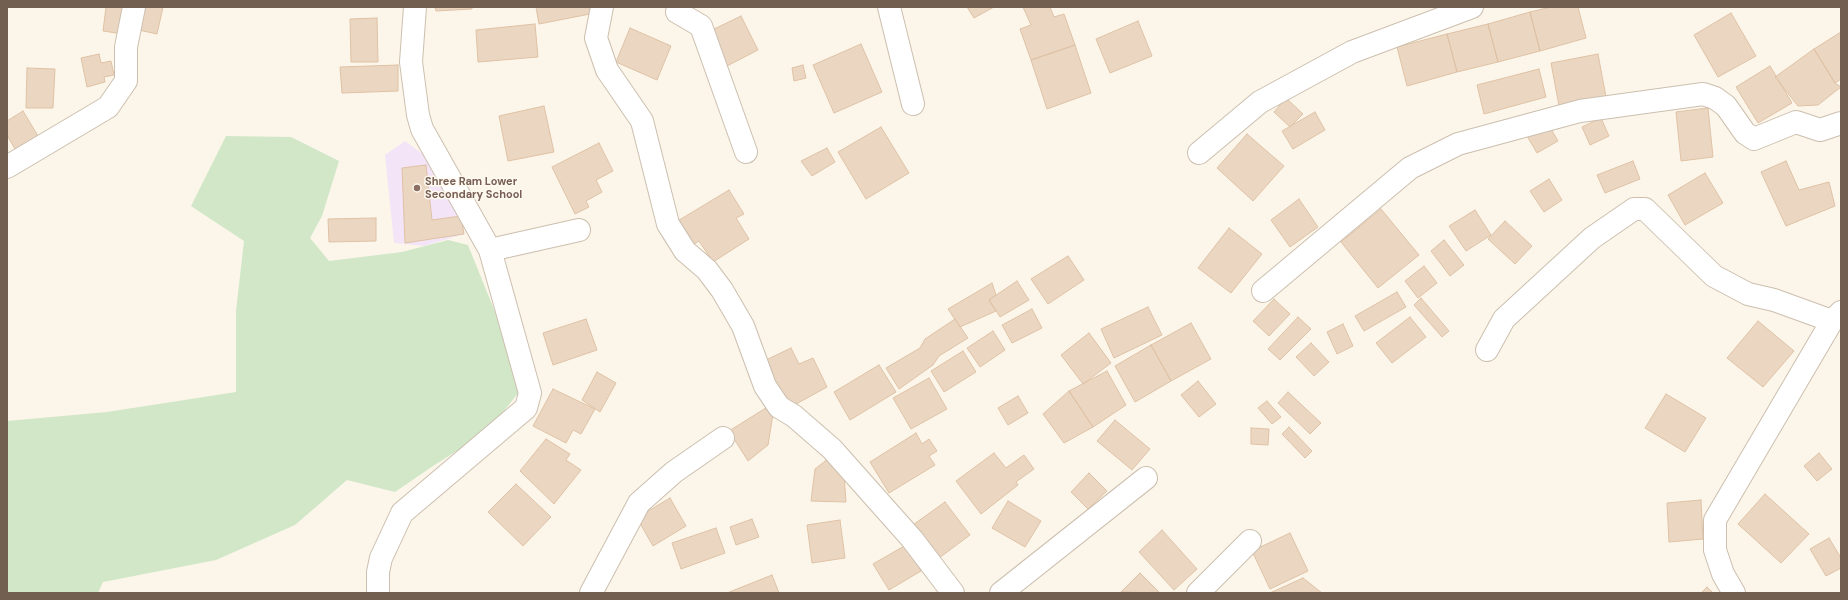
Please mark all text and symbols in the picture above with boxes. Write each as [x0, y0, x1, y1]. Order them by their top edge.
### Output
place label: Shree Ram Lower Secondary School [425, 175, 522, 201]
marker: Shree Ram Lower Secondary School [412, 183, 422, 193]

